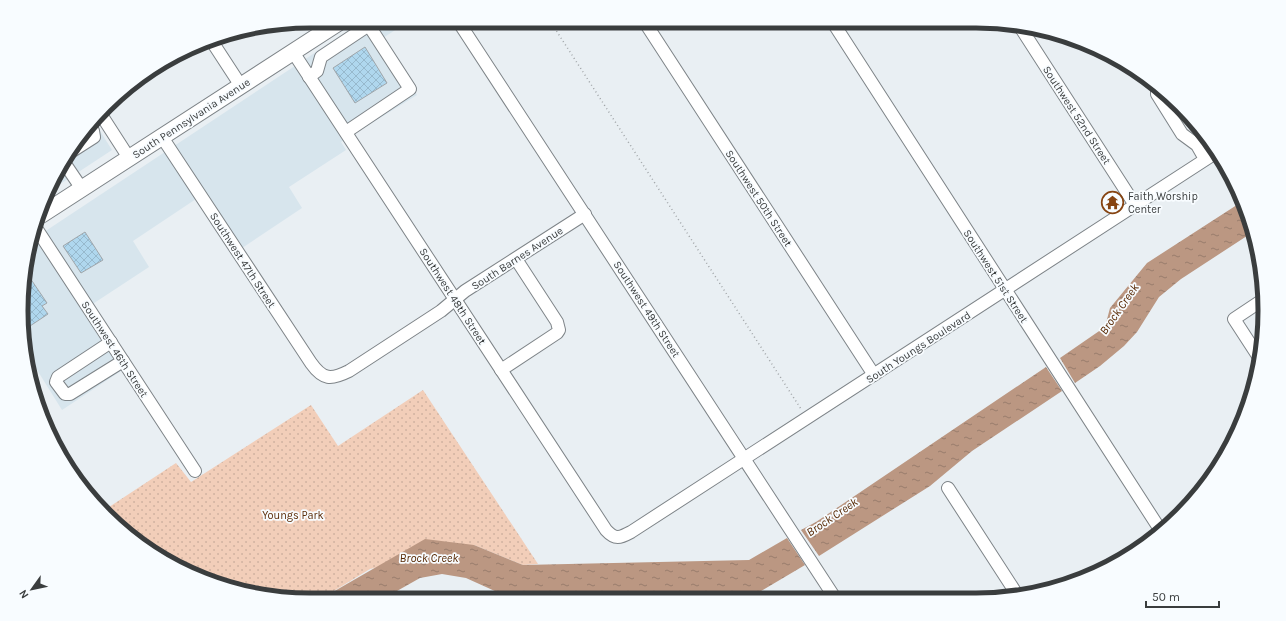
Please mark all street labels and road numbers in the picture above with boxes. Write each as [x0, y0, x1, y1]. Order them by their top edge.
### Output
street label: Southwest 52nd Street [1040, 64, 1113, 167]
street label: South Pennsylvania Avenue [130, 75, 253, 161]
street label: Southwest 50th Street [722, 148, 795, 249]
street label: Southwest 47th Street [207, 210, 278, 310]
street label: South Barnes Avenue [469, 224, 566, 293]
street label: Southwest 51st Street [960, 227, 1031, 325]
street label: Southwest 48th Street [416, 245, 489, 347]
street label: Southwest 49th Street [611, 259, 683, 360]
street label: Southwest 46th Street [79, 299, 151, 400]
street label: South Youngs Boulevard [863, 309, 973, 386]

